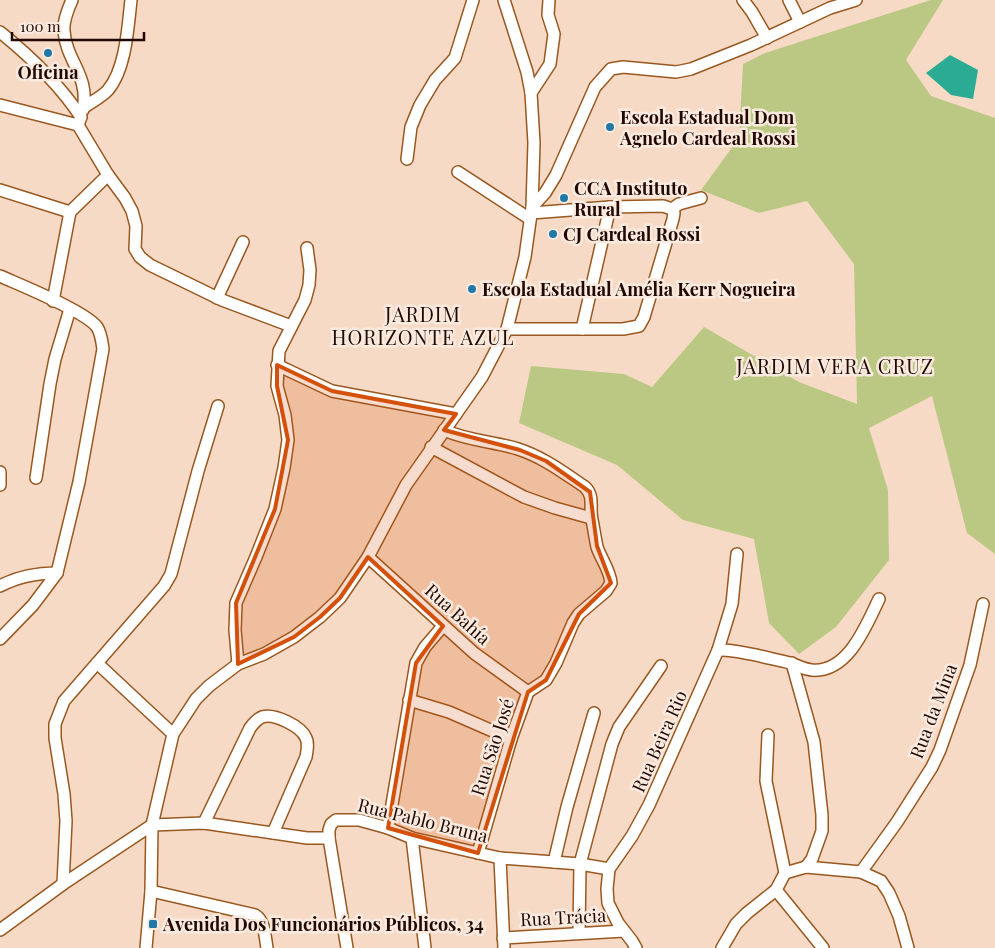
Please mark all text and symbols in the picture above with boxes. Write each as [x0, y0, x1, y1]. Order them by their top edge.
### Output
scale bar [12, 10, 145, 42]
text: 100 m [20, 16, 61, 36]
marker: Oficina [42, 47, 54, 59]
place label: Oficina [18, 60, 79, 84]
place label: Escola Estadual Dom Agnelo Cardeal Rossi [619, 105, 796, 150]
marker: Escola Estadual Dom Agnelo Cardeal Rossi [604, 121, 616, 133]
place label: CCA Instituto Rural [574, 176, 687, 221]
marker: CCA Instituto Rural [558, 192, 570, 204]
place label: CJ Cardeal Rossi [563, 222, 701, 246]
marker: CJ Cardeal Rossi [547, 228, 559, 240]
place label: Escola Estadual Amélia Kerr Nogueira [482, 277, 796, 301]
marker: Escola Estadual Amélia Kerr Nogueira [466, 283, 478, 295]
district label: JARDIM HORIZONTE AZUL [332, 300, 514, 350]
district label: JARDIM VERA CRUZ [735, 352, 934, 379]
street label: Rua Bahía [420, 578, 496, 650]
street label: Rua da Mina [904, 660, 962, 762]
street label: Rua Beira Rio [626, 686, 692, 796]
street label: Rua São José [465, 695, 519, 799]
street label: Rua Pablo Bruna [355, 792, 491, 848]
street label: Rua Trácia [519, 903, 607, 931]
place label: Avenida Dos Funcionários Públicos, 34 [162, 912, 484, 936]
marker: Avenida Dos Funcionários Públicos, 34 [147, 918, 159, 930]

